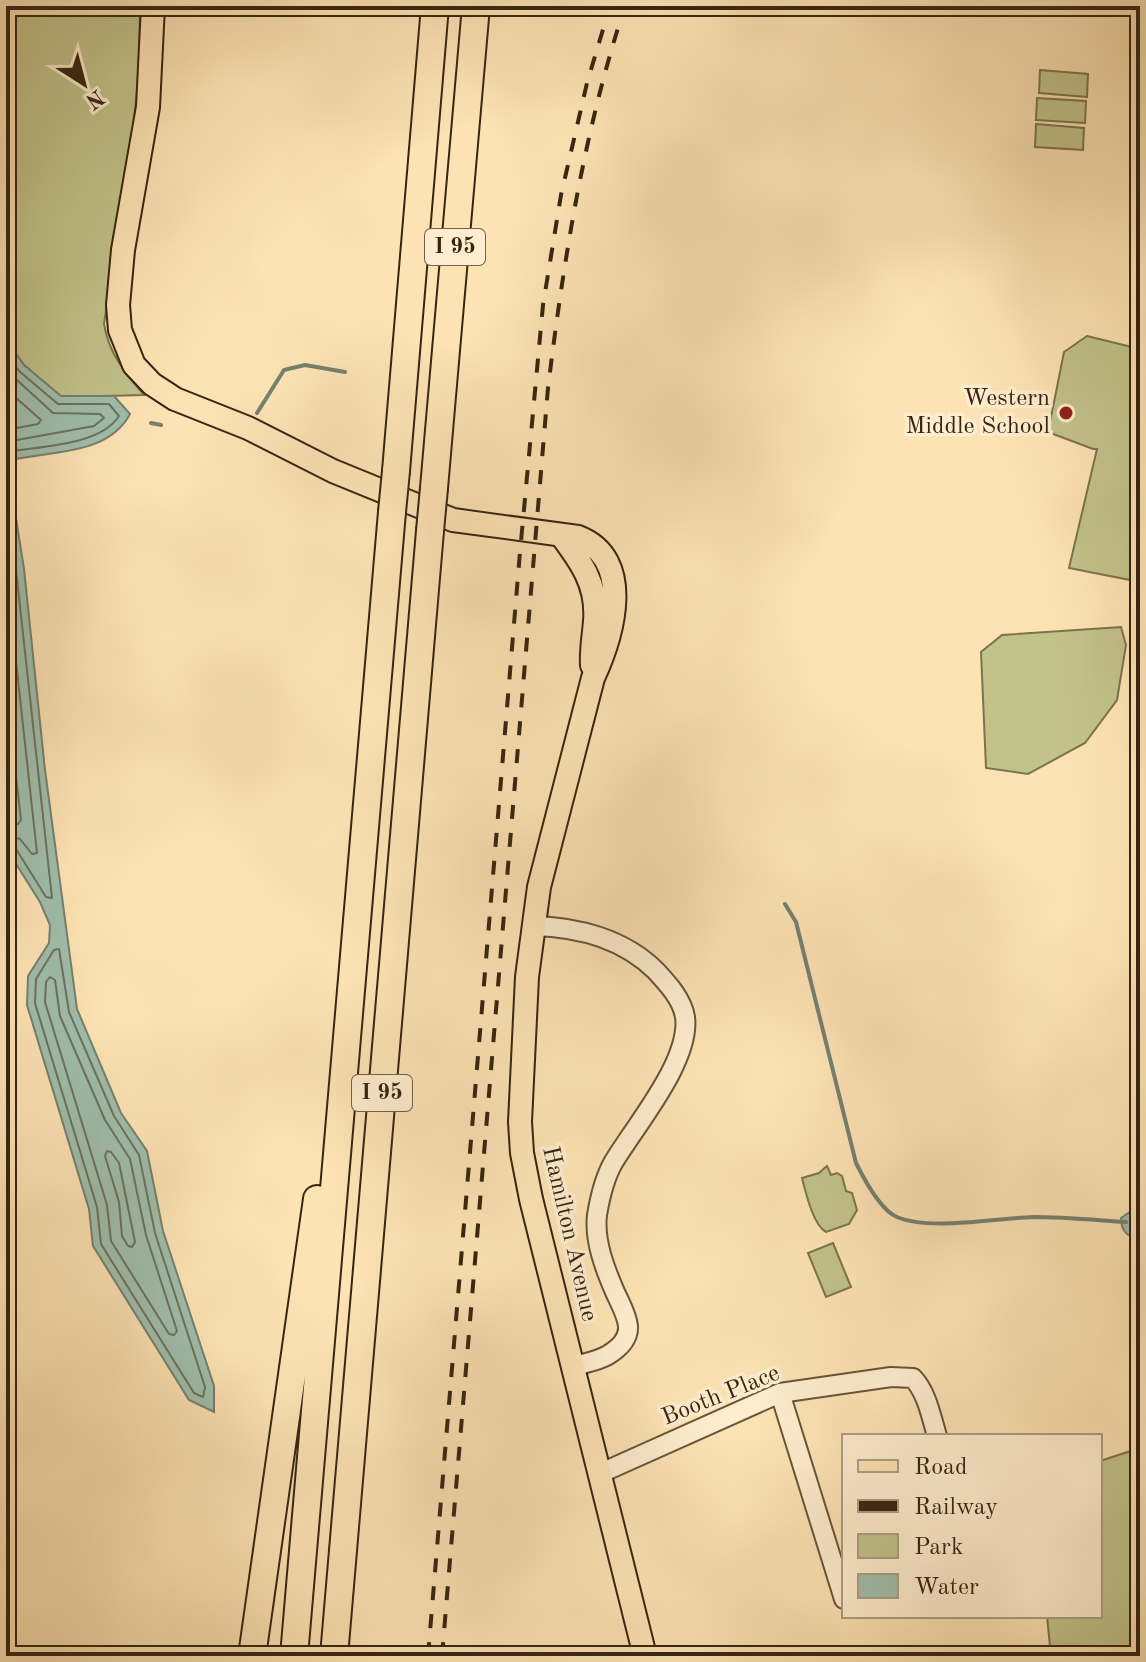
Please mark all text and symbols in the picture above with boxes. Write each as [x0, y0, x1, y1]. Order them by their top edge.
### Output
north arrow [44, 44, 124, 124]
text: N [81, 85, 108, 113]
road number: I 95 [425, 229, 485, 265]
place label: Western Middle School [905, 387, 1050, 439]
marker: Western Middle School [1057, 404, 1075, 422]
road number: I 95 [352, 1075, 412, 1111]
street label: Hamilton Avenue [537, 1144, 601, 1324]
street label: Booth Place [659, 1362, 783, 1430]
legend [842, 1434, 1102, 1618]
text: Road [914, 1456, 967, 1480]
text: Railway [914, 1496, 998, 1520]
text: Park [914, 1536, 963, 1560]
text: Water [914, 1576, 979, 1600]

